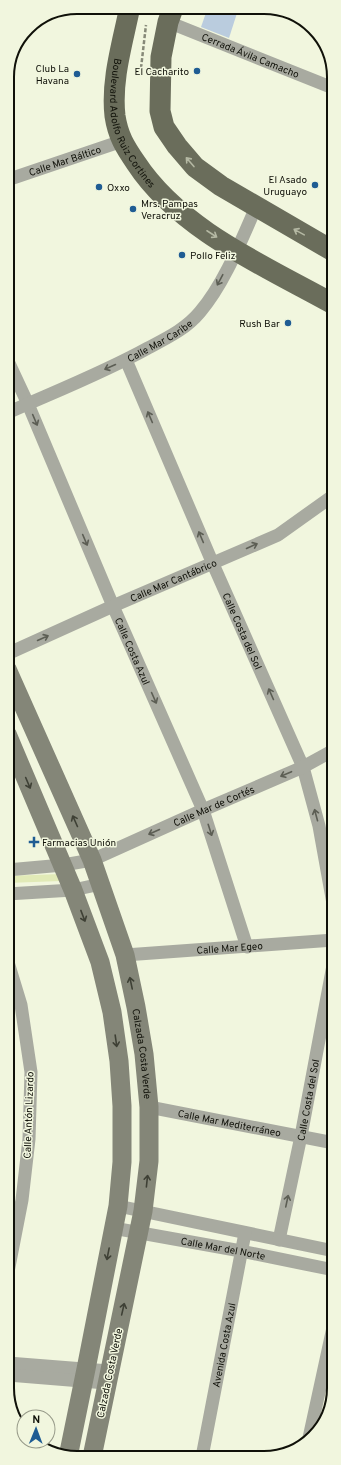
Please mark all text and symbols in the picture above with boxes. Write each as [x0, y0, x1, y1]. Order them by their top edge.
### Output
street label: Cerrada Ávila Camacho [199, 31, 301, 82]
street label: Boulevard Adolfo Ruiz Cortines [106, 57, 158, 191]
place label: Club La Havana [35, 63, 69, 88]
place label: El Cacharito [134, 66, 189, 79]
marker: El Cacharito [192, 66, 202, 76]
marker: Club La Havana [72, 69, 82, 79]
street label: Calle Mar Báltico [27, 143, 103, 180]
one-way arrow [186, 157, 195, 167]
place label: El Asado Uruguayo [263, 174, 307, 199]
marker: El Asado Uruguayo [310, 180, 320, 190]
marker: Oxxo [94, 182, 104, 192]
place label: Oxxo [107, 182, 130, 195]
place label: Mrs. Pampas Veracruz [141, 198, 198, 223]
marker: Mrs. Pampas Veracruz [128, 204, 138, 214]
one-way arrow [294, 228, 306, 235]
one-way arrow [206, 230, 217, 239]
marker: Pollo Feliz [177, 250, 187, 260]
place label: Pollo Feliz [190, 250, 236, 263]
one-way arrow [216, 274, 224, 286]
street label: Calle Mar Caribe [125, 318, 196, 366]
place label: Rush Bar [239, 318, 280, 331]
marker: Rush Bar [283, 318, 293, 328]
one-way arrow [105, 364, 117, 371]
one-way arrow [146, 412, 153, 424]
one-way arrow [32, 414, 39, 426]
one-way arrow [197, 531, 204, 543]
one-way arrow [82, 533, 90, 545]
one-way arrow [245, 542, 257, 550]
street label: Calle Mar Cantábrico [129, 557, 220, 606]
street label: Calle Costa del Sol [219, 591, 264, 672]
street label: Calle Costa Azul [111, 616, 152, 687]
one-way arrow [36, 634, 48, 641]
one-way arrow [267, 688, 274, 700]
one-way arrow [151, 691, 158, 703]
one-way arrow [281, 771, 293, 778]
one-way arrow [25, 776, 32, 788]
street label: Calle Mar de Cortés [172, 783, 257, 830]
one-way arrow [312, 809, 319, 822]
one-way arrow [71, 815, 78, 827]
one-way arrow [207, 824, 214, 837]
one-way arrow [149, 828, 161, 836]
marker: Farmacias Unión [29, 837, 39, 847]
place label: Farmacias Unión [42, 837, 116, 850]
one-way arrow [79, 909, 87, 921]
street label: Calle Mar Egeo [196, 940, 264, 958]
one-way arrow [127, 977, 135, 990]
street label: Calzada Costa Verde [128, 1008, 153, 1100]
one-way arrow [112, 1034, 120, 1047]
street label: Calle Costa del Sol [295, 1058, 323, 1142]
street label: Calle Antón Lizardo [21, 1071, 38, 1159]
street label: Calle Mar Mediterráneo [176, 1108, 282, 1141]
one-way arrow [143, 1175, 150, 1188]
one-way arrow [284, 1195, 292, 1208]
street label: Calle Mar del Norte [180, 1235, 266, 1264]
one-way arrow [104, 1247, 112, 1260]
street label: Avenida Costa Azul [210, 1302, 239, 1389]
one-way arrow [119, 1303, 127, 1316]
street label: Calzada Costa Verde [95, 1327, 126, 1419]
north arrow [16, 1409, 56, 1449]
text: N [32, 1413, 40, 1427]

